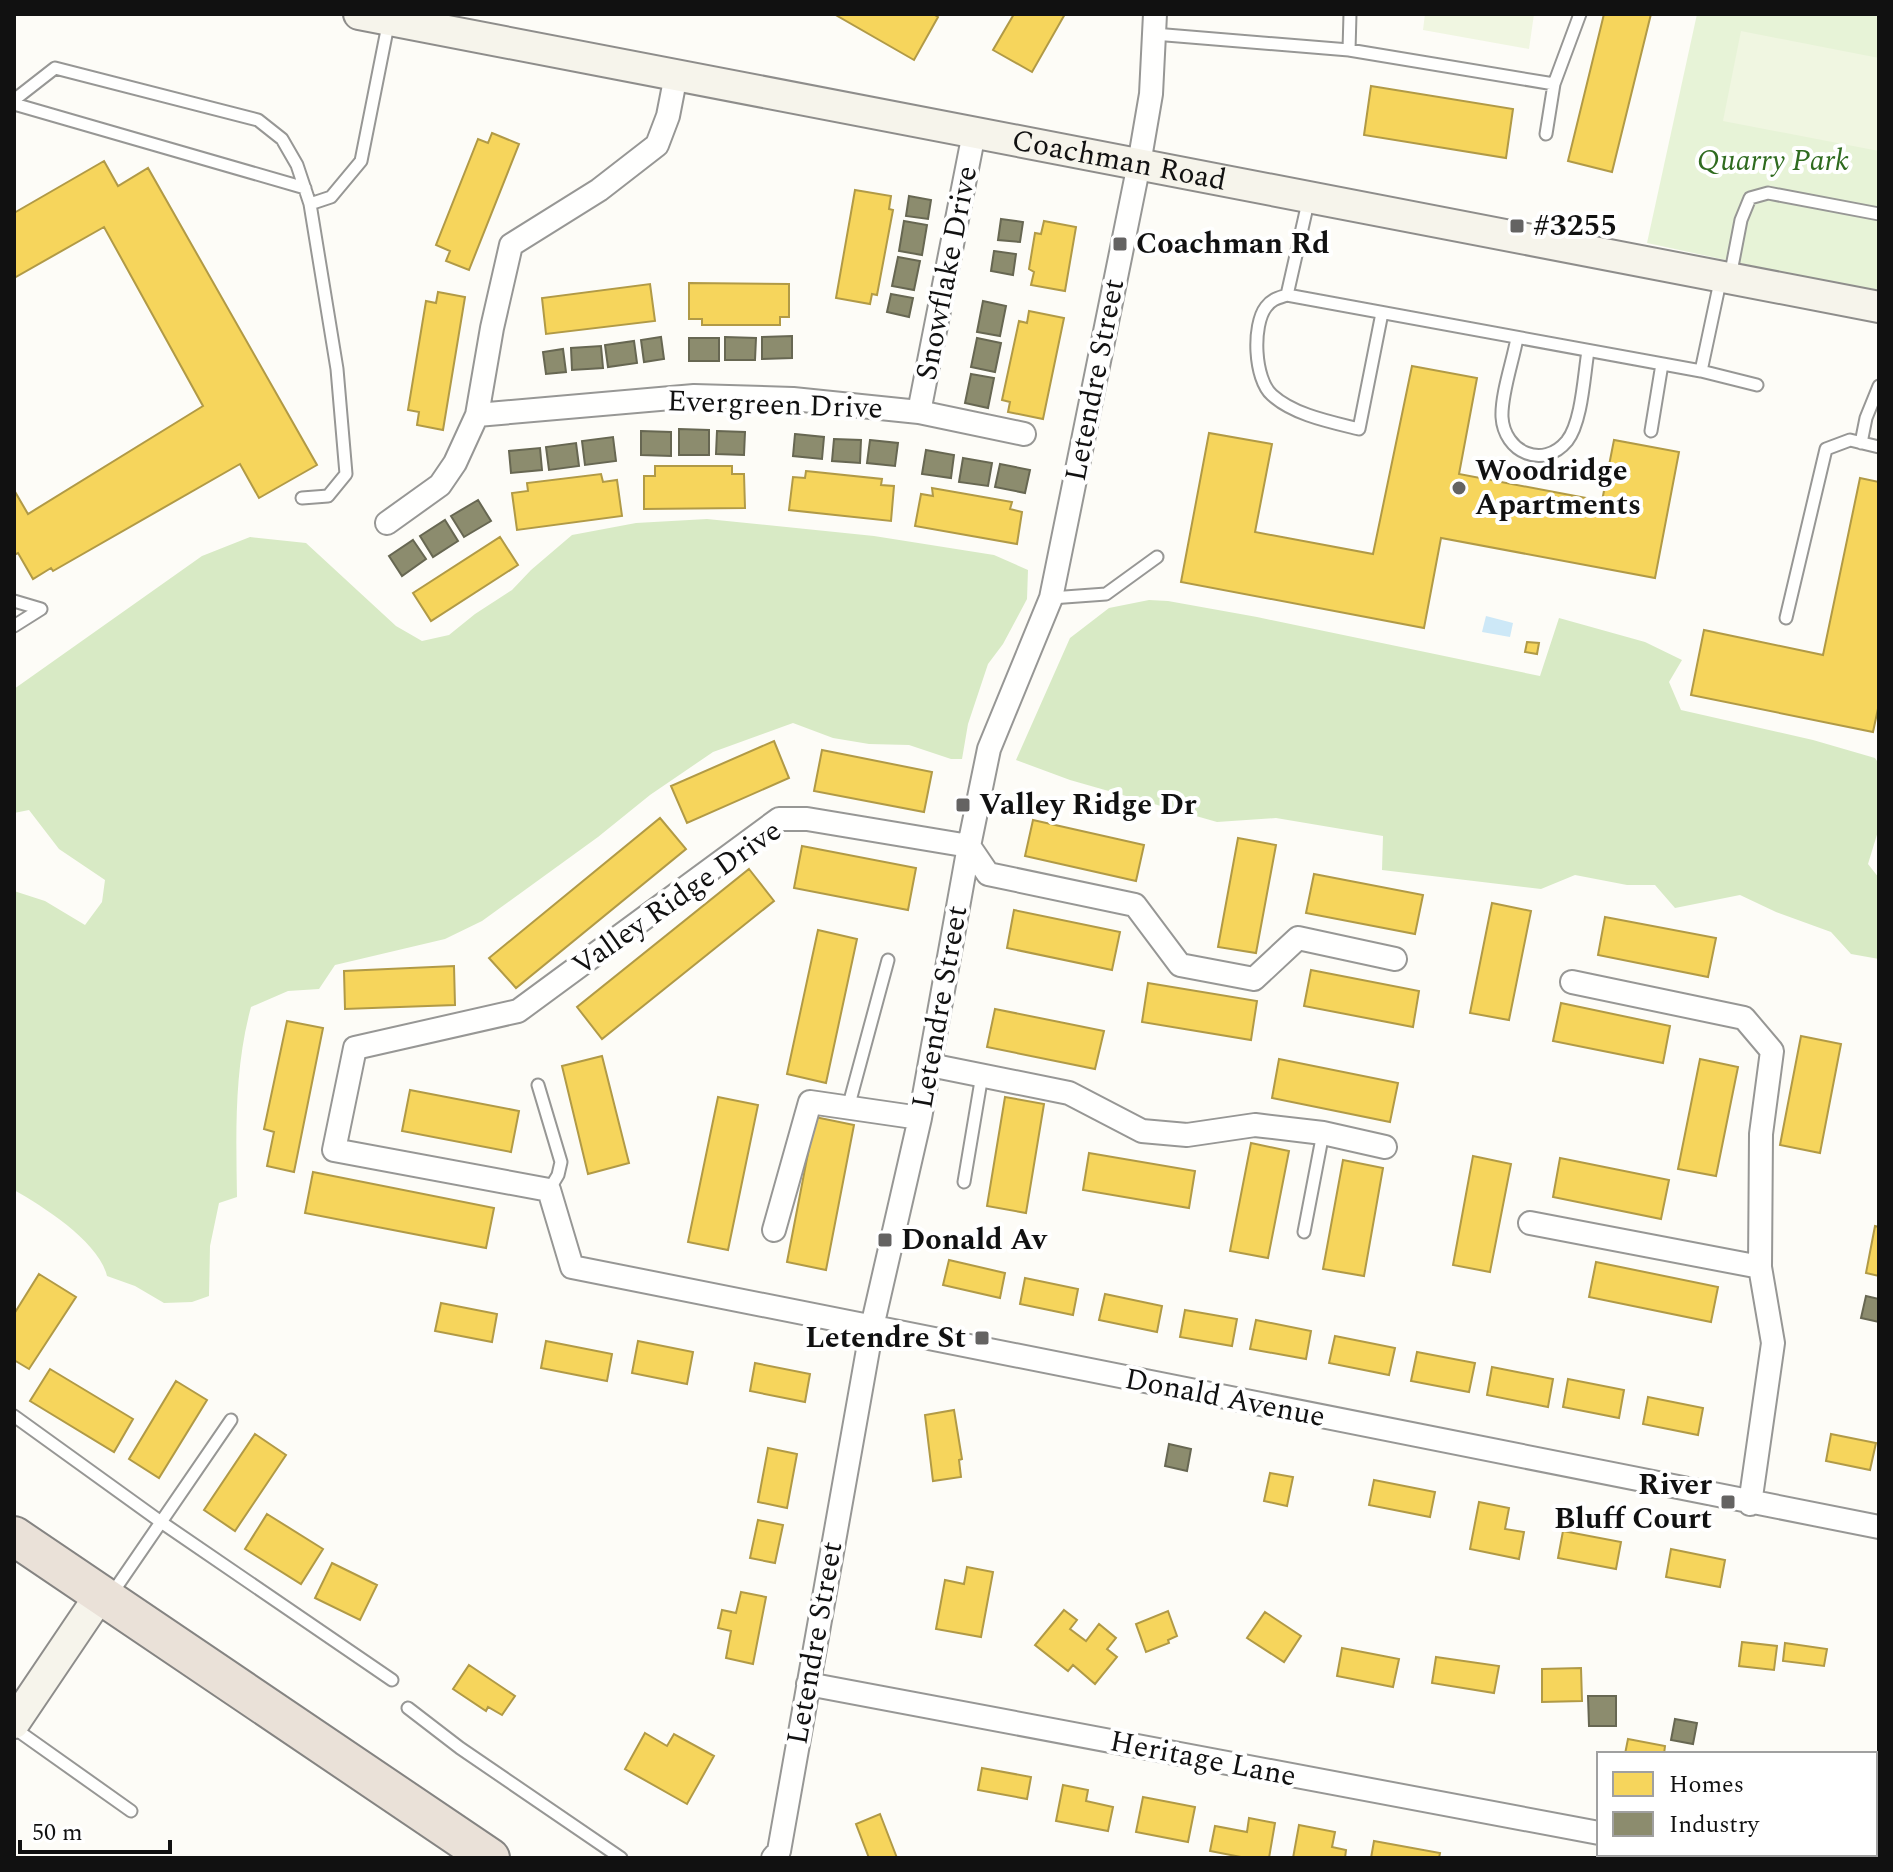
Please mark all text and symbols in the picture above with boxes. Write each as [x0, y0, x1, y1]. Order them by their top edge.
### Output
street label: Coachman Road [1008, 117, 1230, 204]
park label: Quarry Park [1697, 138, 1849, 184]
street label: Snowflake Drive [904, 162, 990, 384]
place label: #3255 [1533, 203, 1617, 249]
marker: #3255 [1508, 217, 1526, 235]
place label: Coachman Rd [1136, 221, 1330, 267]
marker: Coachman Rd [1111, 235, 1129, 253]
street label: Letendre Street [1053, 275, 1137, 485]
street label: Evergreen Drive [666, 378, 884, 432]
place label: Woodridge Apartments [1475, 448, 1641, 528]
marker: Woodridge Apartments [1450, 479, 1468, 497]
place label: Valley Ridge Dr [979, 782, 1197, 828]
marker: Valley Ridge Dr [954, 796, 972, 814]
street label: Valley Ridge Drive [563, 808, 791, 988]
street label: Letendre Street [900, 902, 980, 1112]
place label: Donald Av [901, 1217, 1048, 1263]
marker: Donald Av [876, 1231, 894, 1249]
place label: Letendre St [805, 1315, 966, 1361]
marker: Letendre St [973, 1329, 991, 1347]
street label: Donald Avenue [1121, 1356, 1329, 1440]
place label: River Bluff Court [1554, 1462, 1712, 1542]
marker: River Bluff Court [1719, 1493, 1737, 1511]
street label: Letendre Street [775, 1538, 855, 1748]
street label: Heritage Lane [1106, 1718, 1300, 1800]
legend [1597, 1752, 1877, 1856]
text: Homes [1669, 1767, 1744, 1803]
scale bar [20, 1804, 170, 1854]
text: Industry [1669, 1807, 1761, 1843]
text: 50 m [32, 1815, 83, 1851]

